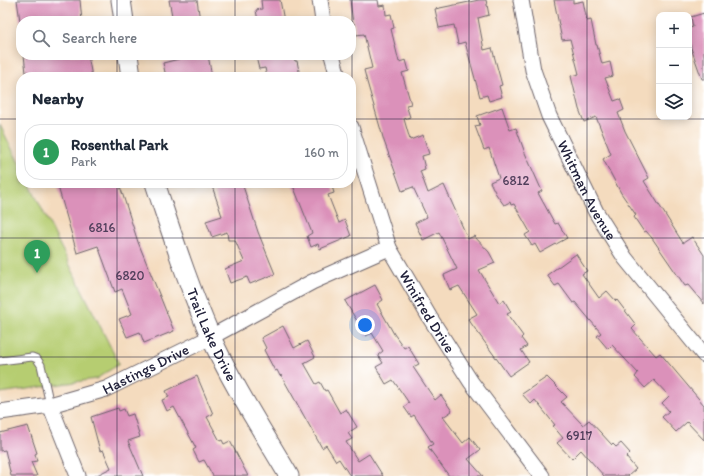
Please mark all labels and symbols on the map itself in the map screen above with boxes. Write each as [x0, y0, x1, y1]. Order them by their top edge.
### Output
street label: Whitman Avenue [553, 137, 620, 243]
house number: 6812 [503, 173, 530, 188]
house number: 6816 [89, 220, 116, 235]
pin: 1 [24, 240, 50, 273]
street label: Winifred Drive [395, 267, 459, 356]
house number: 6820 [116, 268, 144, 283]
street label: Trail Lake Drive [183, 286, 240, 384]
your location [355, 315, 375, 335]
street label: Hastings Drive [99, 340, 192, 398]
house number: 6917 [566, 428, 593, 443]

